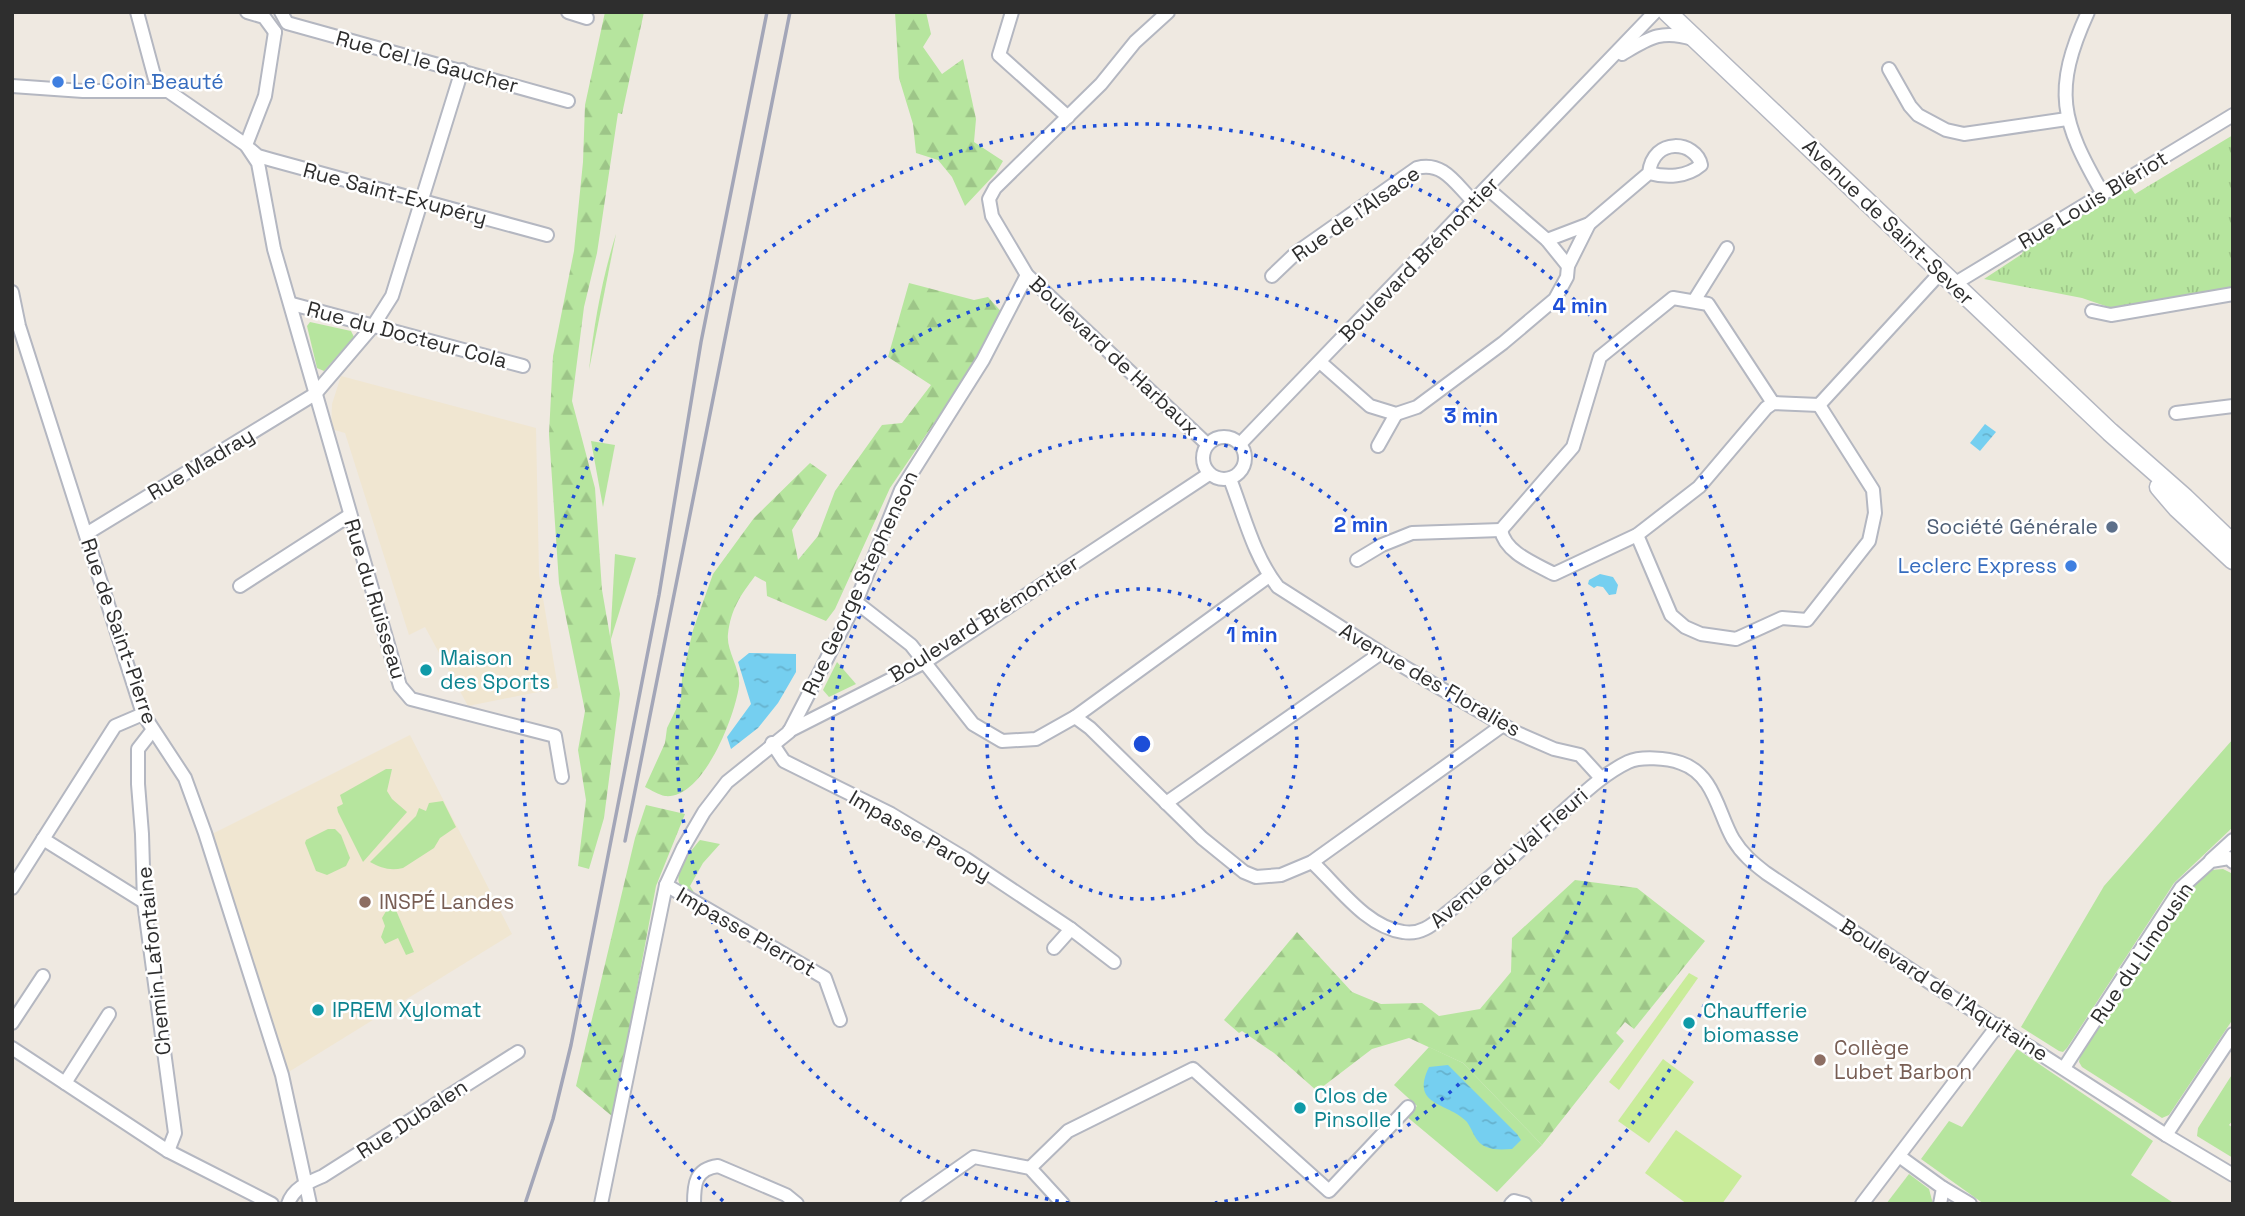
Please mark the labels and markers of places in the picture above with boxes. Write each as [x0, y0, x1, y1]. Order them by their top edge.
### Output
place label: Le Coin Beauté [72, 68, 224, 95]
marker: Le Coin Beauté [50, 74, 66, 90]
place label: Société Générale [1927, 513, 2098, 540]
marker: Société Générale [2104, 519, 2120, 535]
place label: Leclerc Express [1898, 552, 2057, 579]
marker: Leclerc Express [2063, 558, 2079, 574]
place label: Maison des Sports [440, 644, 550, 695]
marker: Maison des Sports [418, 662, 434, 678]
centre of rings [1130, 732, 1154, 756]
place label: INSPÉ Landes [379, 888, 514, 915]
marker: INSPÉ Landes [357, 894, 373, 910]
place label: IPREM Xylomat [332, 996, 482, 1023]
place label: Chaufferie biomasse [1703, 997, 1807, 1048]
marker: IPREM Xylomat [310, 1002, 326, 1018]
marker: Chaufferie biomasse [1681, 1015, 1697, 1031]
place label: Collège Lubet Barbon [1834, 1034, 1972, 1085]
marker: Collège Lubet Barbon [1812, 1052, 1828, 1068]
place label: Clos de Pinsolle I [1314, 1082, 1402, 1133]
marker: Clos de Pinsolle I [1292, 1100, 1308, 1116]

